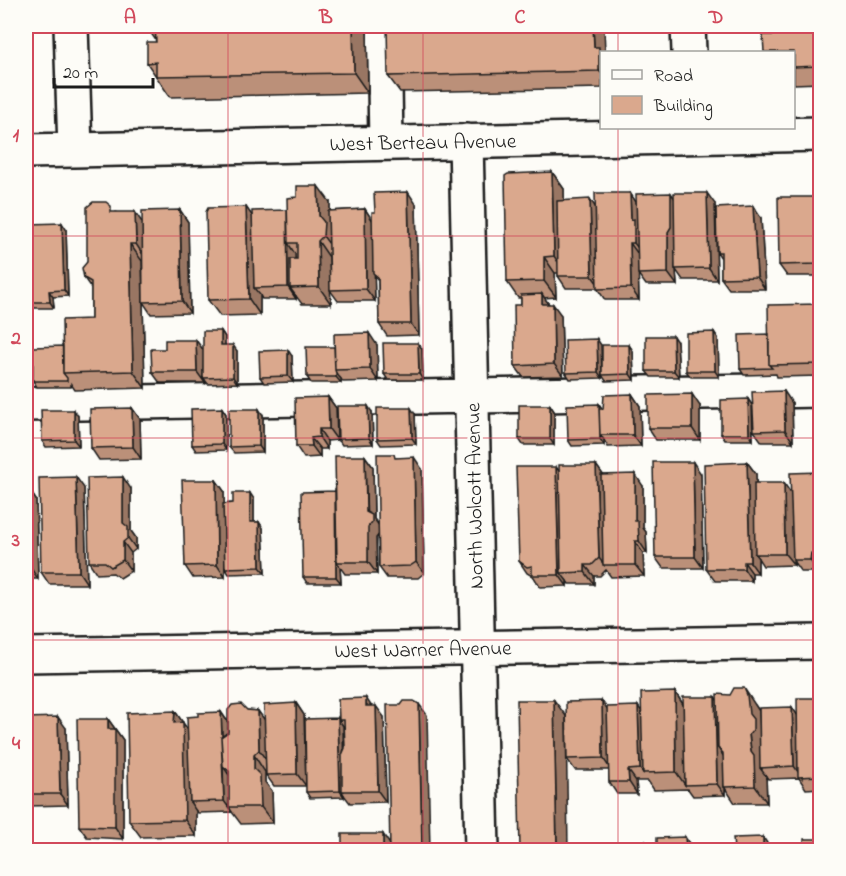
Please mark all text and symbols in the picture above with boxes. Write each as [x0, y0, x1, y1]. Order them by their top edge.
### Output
text: A [124, 4, 136, 33]
text: B [318, 4, 333, 33]
text: C [515, 4, 526, 33]
text: D [708, 4, 723, 33]
scale bar [54, 51, 153, 89]
legend [600, 51, 795, 129]
text: 20 m [63, 61, 98, 87]
text: Road [654, 64, 693, 90]
text: Building [653, 94, 713, 121]
text: 1 [13, 122, 20, 151]
street label: West Berteau Avenue [330, 127, 517, 161]
text: 2 [10, 325, 21, 354]
street label: North Wolcott Avenue [459, 402, 493, 589]
text: 3 [11, 527, 20, 556]
street label: West Warner Avenue [334, 634, 512, 668]
text: 4 [12, 730, 21, 759]

